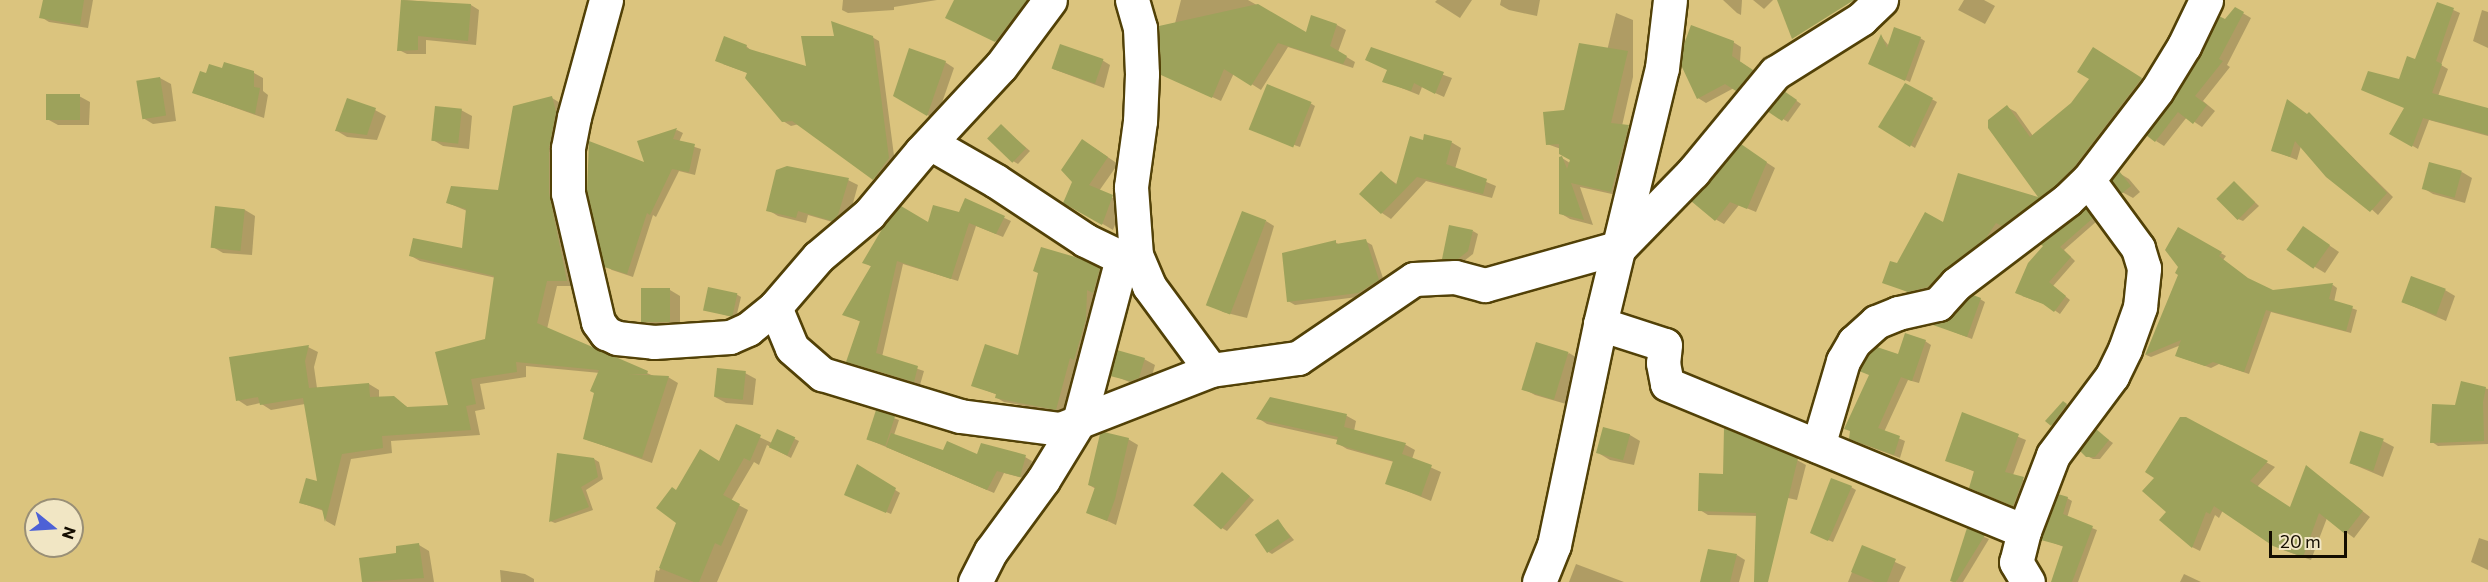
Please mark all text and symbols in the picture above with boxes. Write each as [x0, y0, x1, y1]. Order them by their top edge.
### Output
north arrow [24, 498, 84, 558]
scale bar [2272, 519, 2350, 557]
text: N [59, 524, 81, 542]
text: 20 m [2280, 530, 2321, 552]

